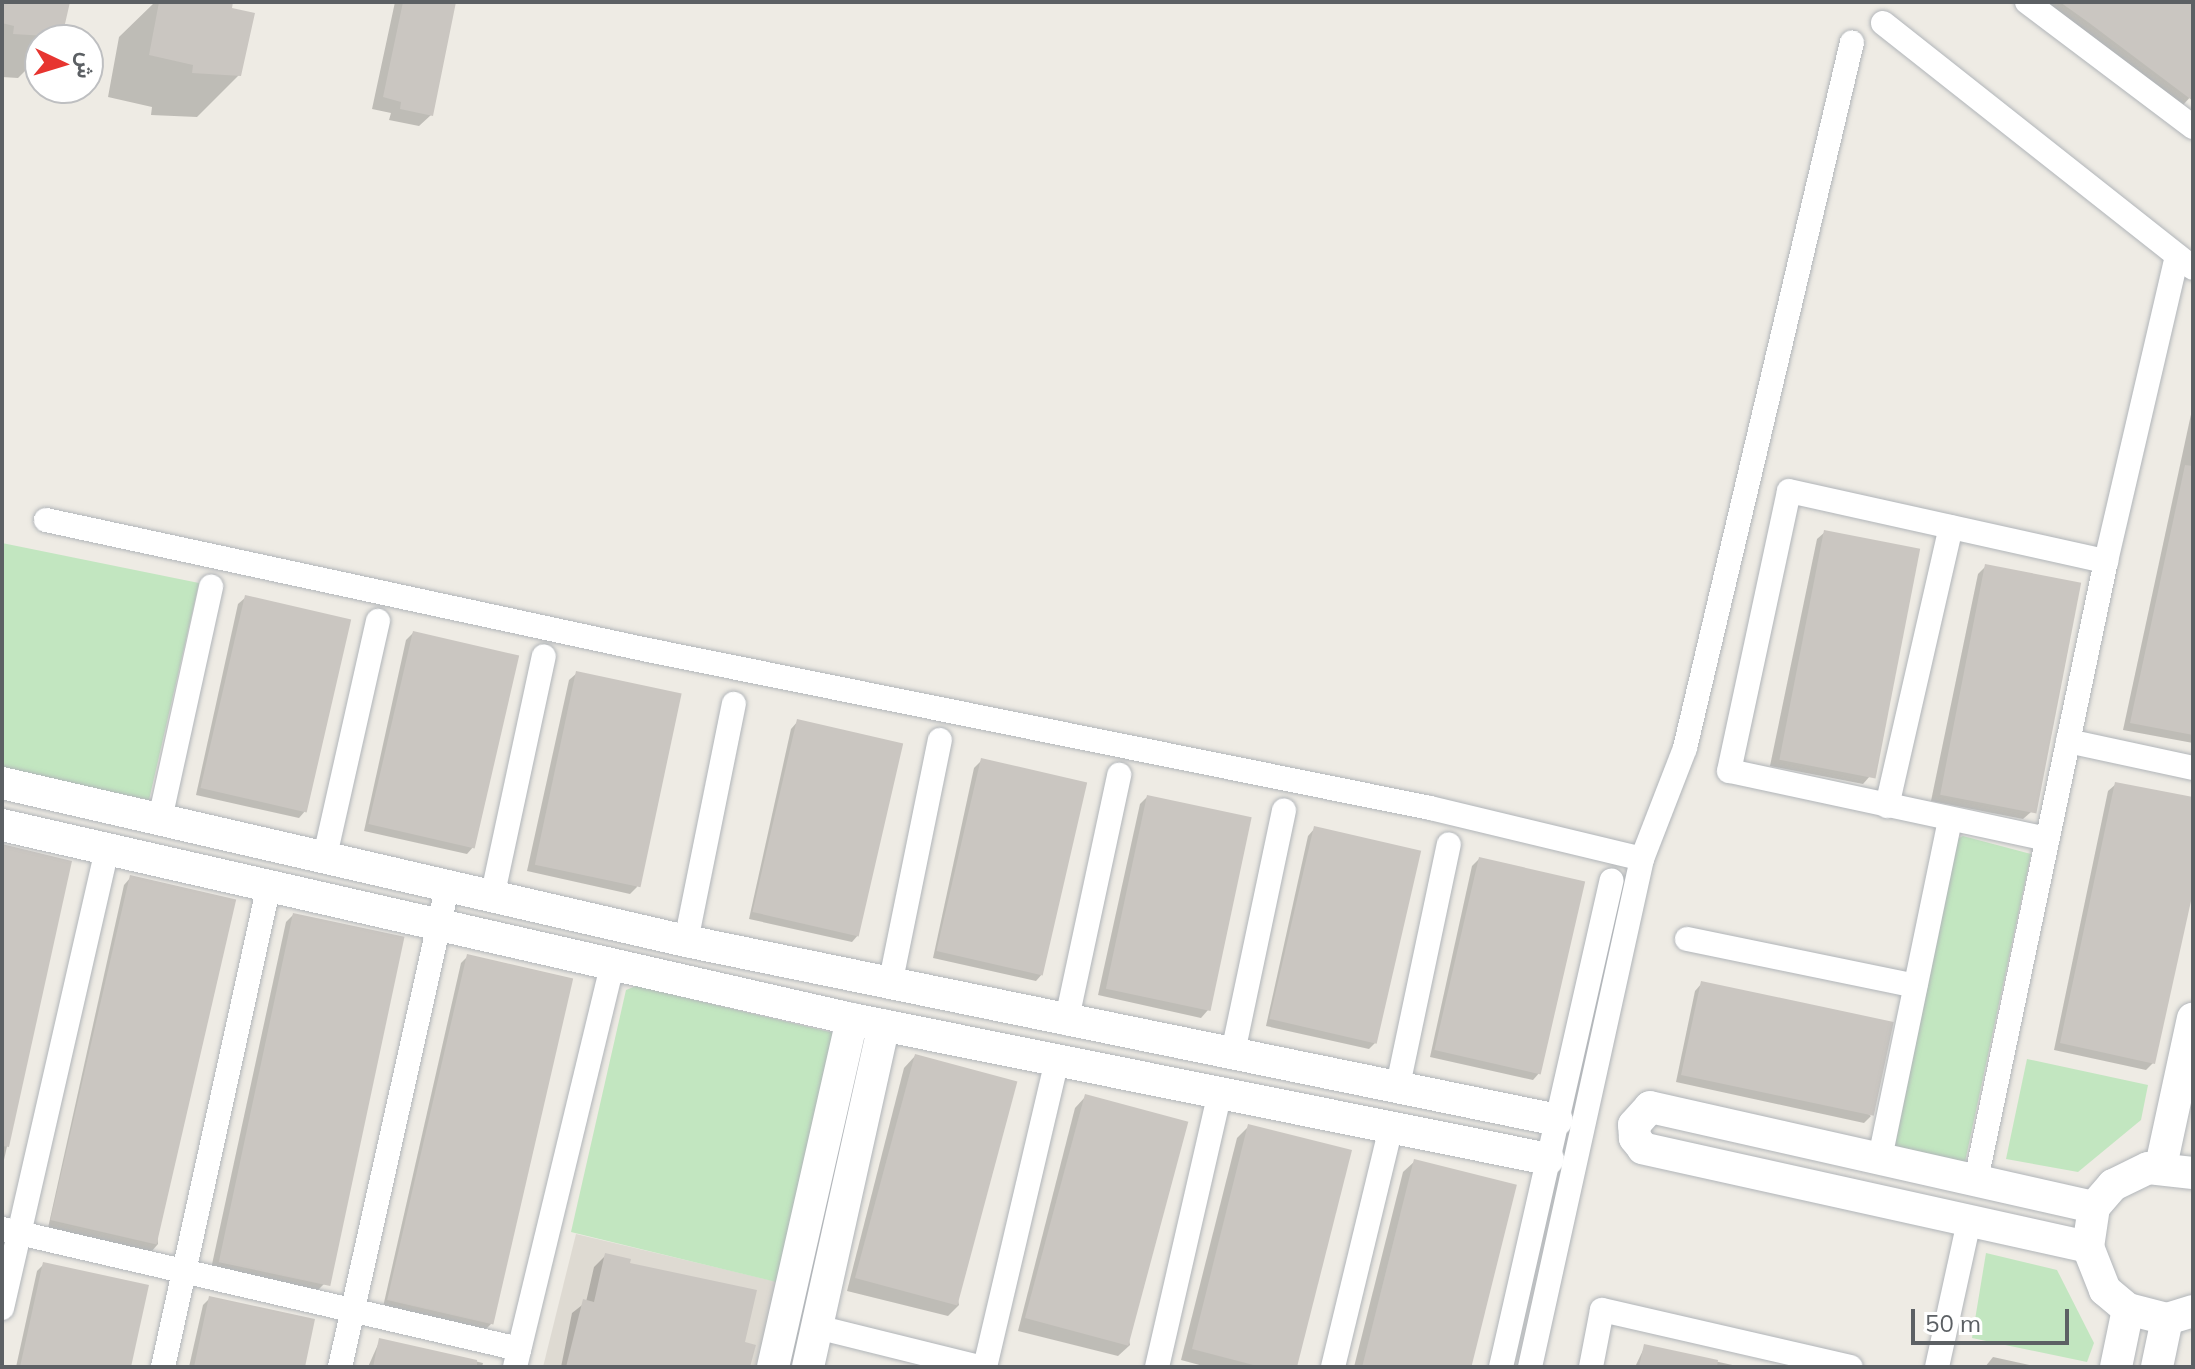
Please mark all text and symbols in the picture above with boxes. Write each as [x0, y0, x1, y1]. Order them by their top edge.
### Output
north arrow [24, 24, 104, 104]
text: ش [71, 51, 101, 80]
scale bar [1915, 1293, 2073, 1343]
text: 50 m [1925, 1308, 1981, 1338]

